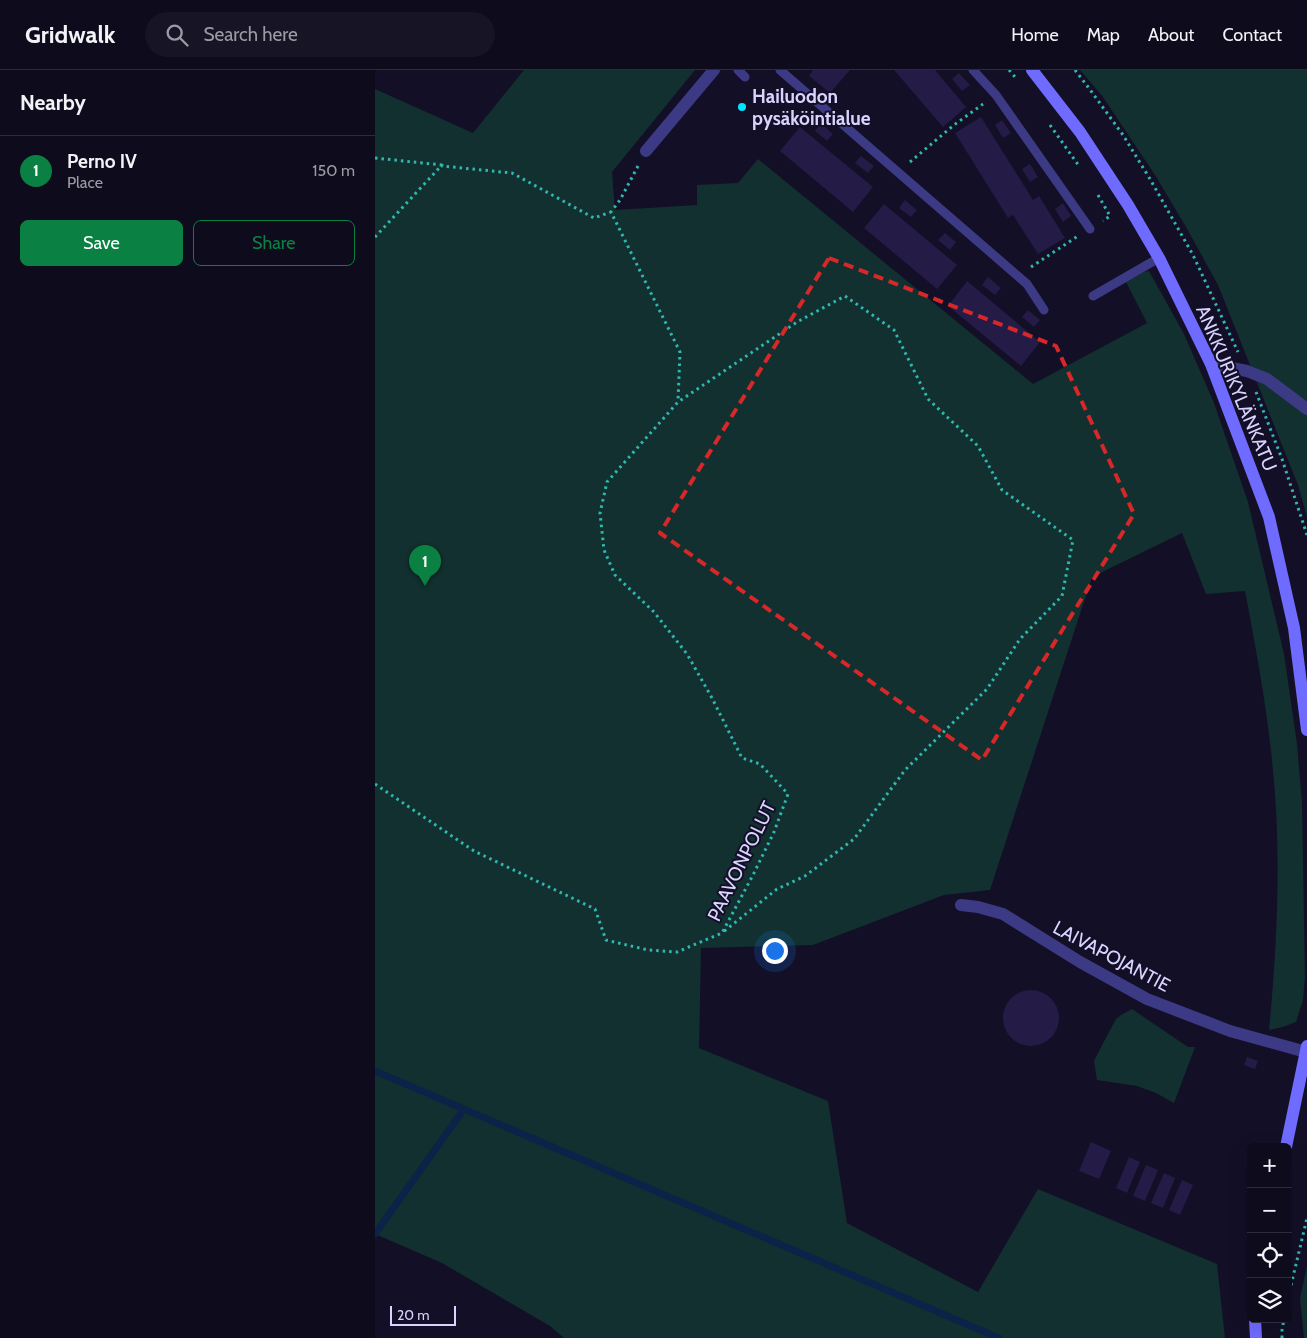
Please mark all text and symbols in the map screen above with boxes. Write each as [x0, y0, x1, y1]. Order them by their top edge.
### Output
search box [145, 12, 495, 57]
text: Gridwalk [25, 20, 115, 49]
icon: search [163, 21, 191, 49]
text: Search here [203, 23, 298, 46]
text: Home [1011, 24, 1059, 46]
text: Map [1087, 24, 1120, 46]
text: About [1148, 24, 1194, 46]
text: Contact [1222, 24, 1282, 46]
place label: Hailuodon pysäköintialue [752, 85, 871, 130]
text: Nearby [20, 90, 86, 115]
marker: Hailuodon pysäköintialue [736, 101, 748, 113]
text: Perno IV [67, 150, 137, 173]
text: 1 [33, 161, 39, 180]
text: 150 m [312, 161, 355, 180]
text: Place [67, 173, 103, 192]
button: Save [20, 220, 183, 266]
button: Share [193, 220, 355, 266]
street label: ANKKURIKYLÄNKATU [1191, 302, 1282, 475]
pin: 1 [409, 545, 441, 586]
street label: PAAVONPOLUT [703, 798, 780, 925]
street label: LAIVAPOJANTIE [1049, 916, 1174, 997]
your location [762, 938, 788, 964]
map controls [1247, 1143, 1292, 1323]
button: + [1247, 1143, 1292, 1188]
button: − [1247, 1188, 1292, 1233]
button: locate [1247, 1233, 1292, 1278]
button: layers [1247, 1278, 1292, 1323]
scale bar [390, 1303, 456, 1326]
text: 20 m [397, 1306, 430, 1324]

